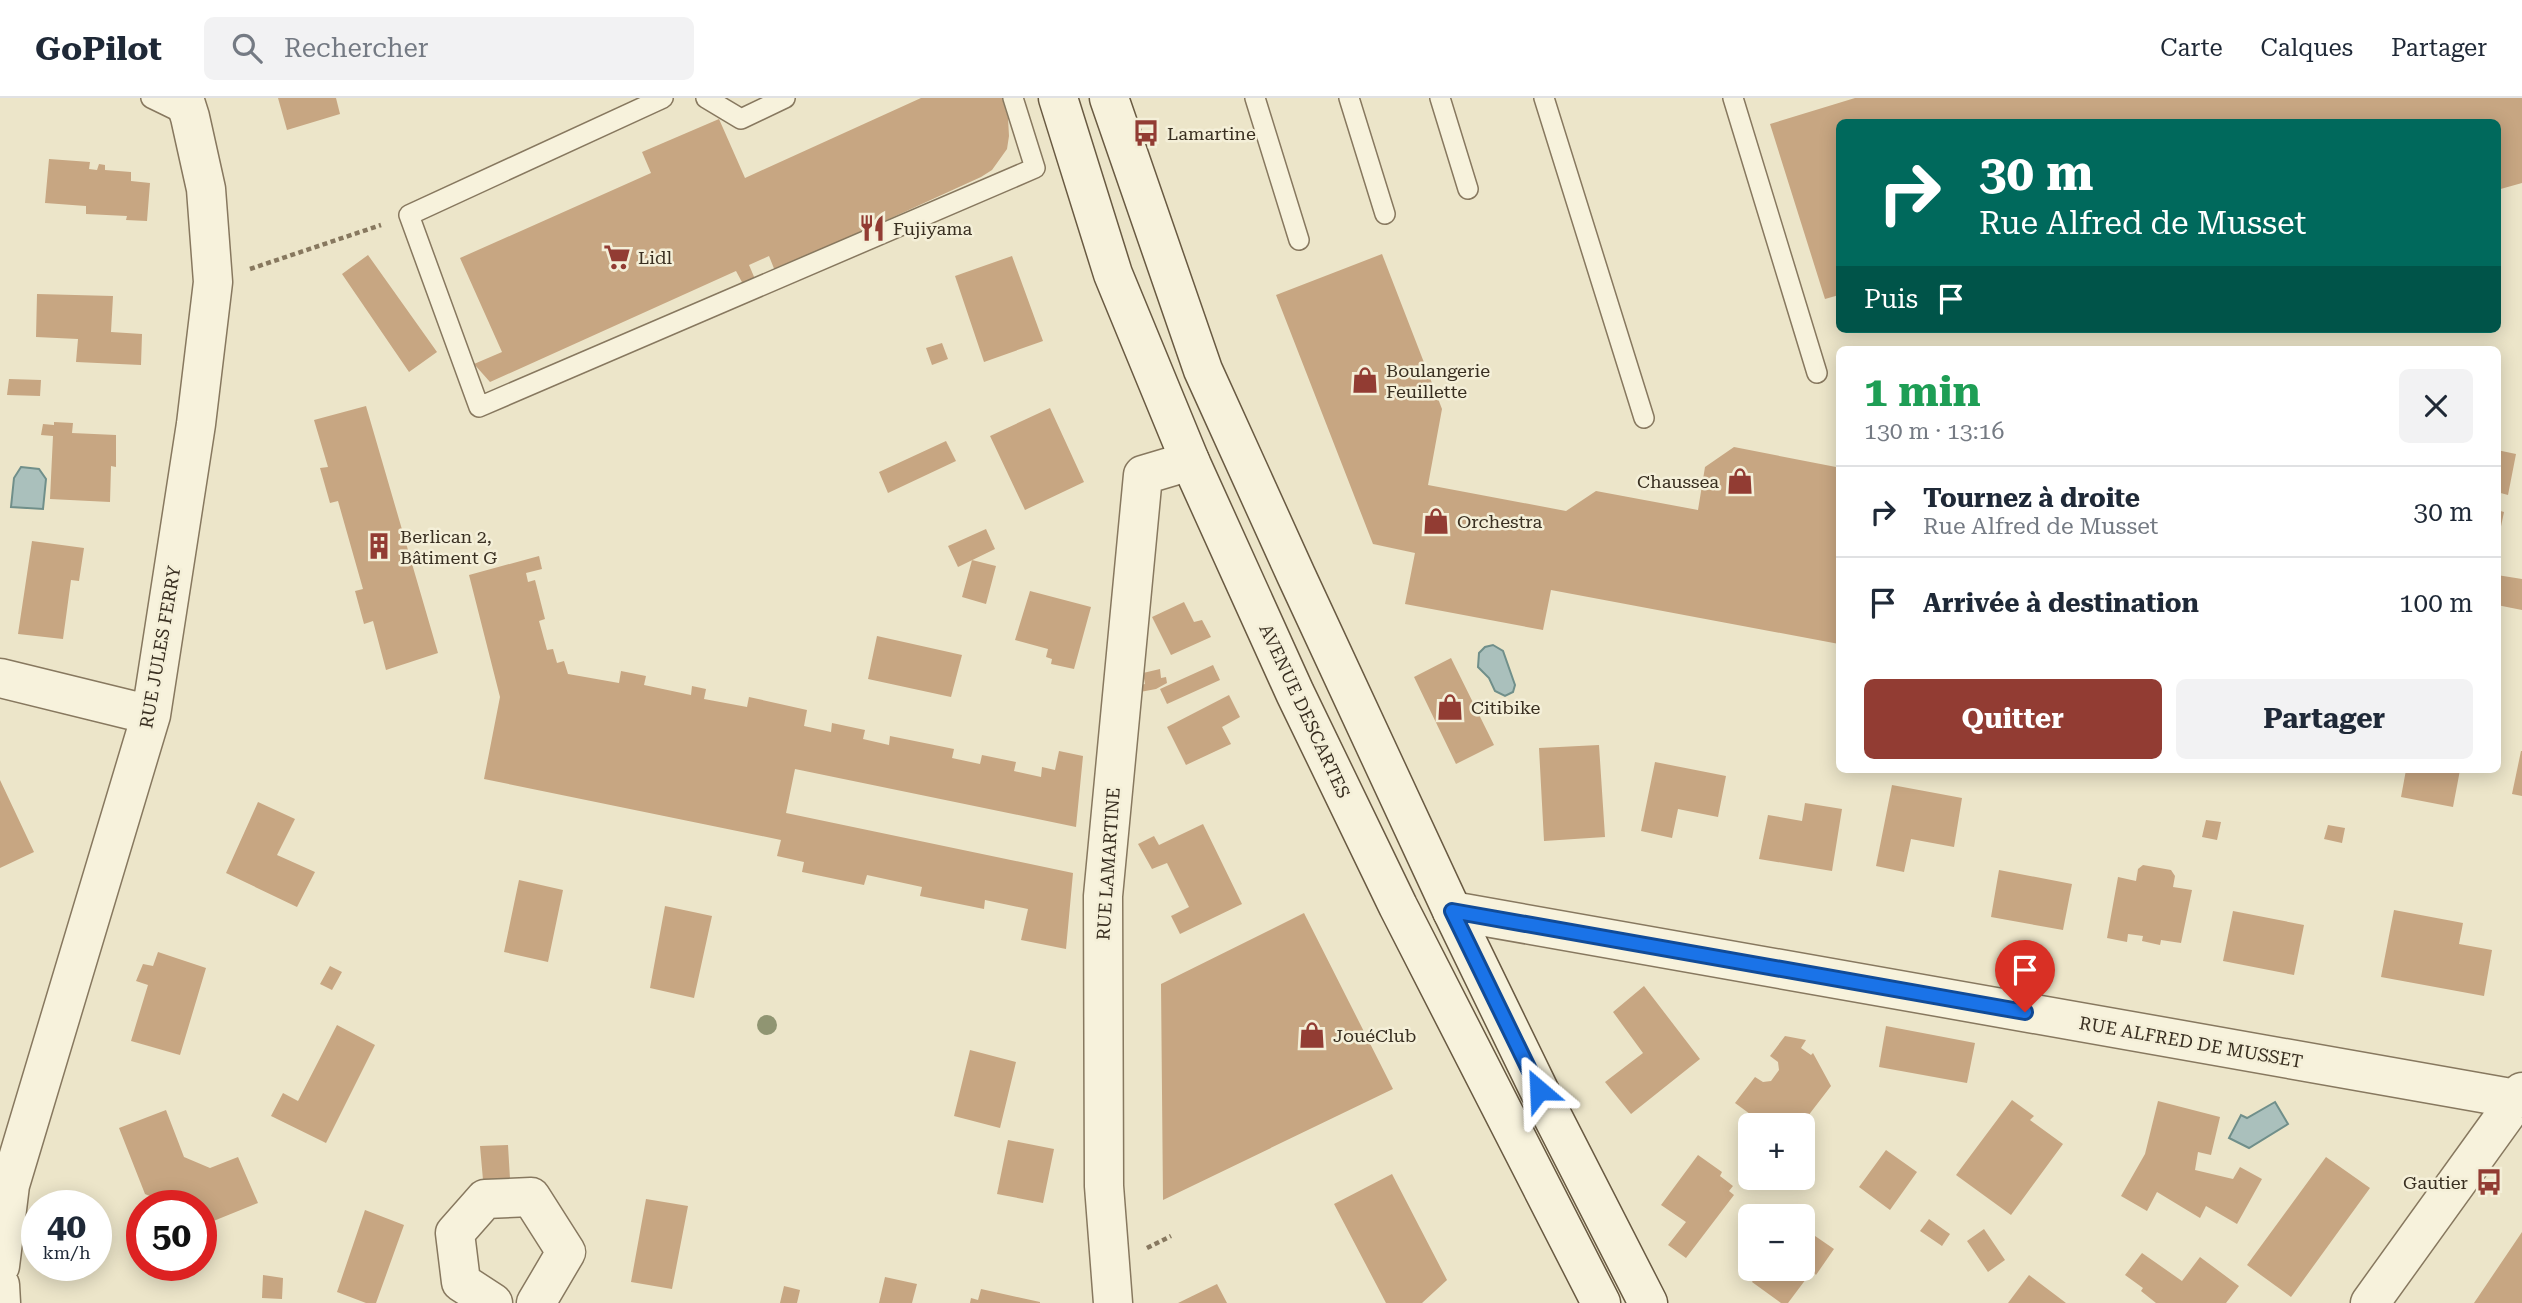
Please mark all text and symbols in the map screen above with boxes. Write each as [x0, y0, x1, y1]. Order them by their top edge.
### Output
search box [204, 17, 694, 80]
text: GoPilot [35, 29, 162, 68]
icon: search [228, 29, 266, 67]
text: Rechercher [284, 33, 428, 63]
text: Carte [2160, 34, 2223, 62]
text: Calques [2261, 34, 2353, 62]
text: Partager [2391, 34, 2487, 62]
bus stop icon: Lamartine [1131, 118, 1161, 148]
place label: Lamartine [1167, 123, 1256, 144]
text: 30 m [1979, 145, 2094, 202]
icon: right [1864, 147, 1955, 238]
text: Rue Alfred de Musset [1979, 204, 2307, 242]
restaurant icon: Fujiyama [857, 213, 887, 243]
place label: Fujiyama [893, 218, 973, 239]
supermarket icon: Lidl [602, 242, 632, 272]
place label: Lidl [638, 247, 672, 268]
icon: arrive [1932, 280, 1970, 318]
text: Puis [1864, 284, 1918, 314]
place label: Boulangerie Feuillette [1386, 360, 1490, 402]
shop icon: Boulangerie Feuillette [1350, 365, 1380, 395]
text: 1 min [1864, 367, 1981, 416]
button: close [2399, 369, 2473, 443]
text: 130 m · 13:16 [1864, 418, 2004, 445]
shop icon: Chaussea [1725, 466, 1755, 496]
place label: Chaussea [1637, 471, 1719, 492]
text: Tournez à droite [1923, 483, 2140, 513]
icon: right [1864, 493, 1902, 531]
text: 30 m [2414, 497, 2473, 527]
shop icon: Orchestra [1421, 506, 1451, 536]
place label: Orchestra [1457, 511, 1543, 532]
text: Rue Alfred de Musset [1923, 513, 2158, 540]
place label: Berlican 2, Bâtiment G [400, 526, 497, 568]
building icon: Berlican 2, Bâtiment G [364, 531, 394, 561]
street label: RUE JULES FERRY [135, 563, 185, 730]
icon: arrive [1864, 584, 1902, 622]
text: Arrivée à destination [1923, 588, 2199, 618]
text: 100 m [2399, 588, 2473, 618]
street label: AVENUE DESCARTES [1255, 621, 1355, 801]
button: Quitter [1864, 679, 2162, 759]
button: Partager [2176, 679, 2473, 759]
shop icon: Citibike [1435, 692, 1465, 722]
place label: Citibike [1471, 697, 1541, 718]
street label: RUE LAMARTINE [1092, 787, 1124, 941]
pin [1995, 940, 2055, 1012]
icon: arrive [2006, 951, 2044, 989]
street label: RUE ALFRED DE MUSSET [2078, 1012, 2304, 1072]
shop icon: JouéClub [1297, 1020, 1327, 1050]
place label: JouéClub [1333, 1025, 1416, 1046]
position arrow [1502, 1053, 1576, 1127]
map controls [1738, 1113, 1815, 1281]
button: + [1738, 1113, 1815, 1190]
bus stop icon: Gautier [2474, 1167, 2504, 1197]
place label: Gautier [2403, 1172, 2468, 1193]
speed limit sign: 50 [126, 1190, 217, 1281]
button: − [1738, 1204, 1815, 1281]
text: 40 [47, 1206, 86, 1247]
text: km/h [42, 1242, 91, 1263]

